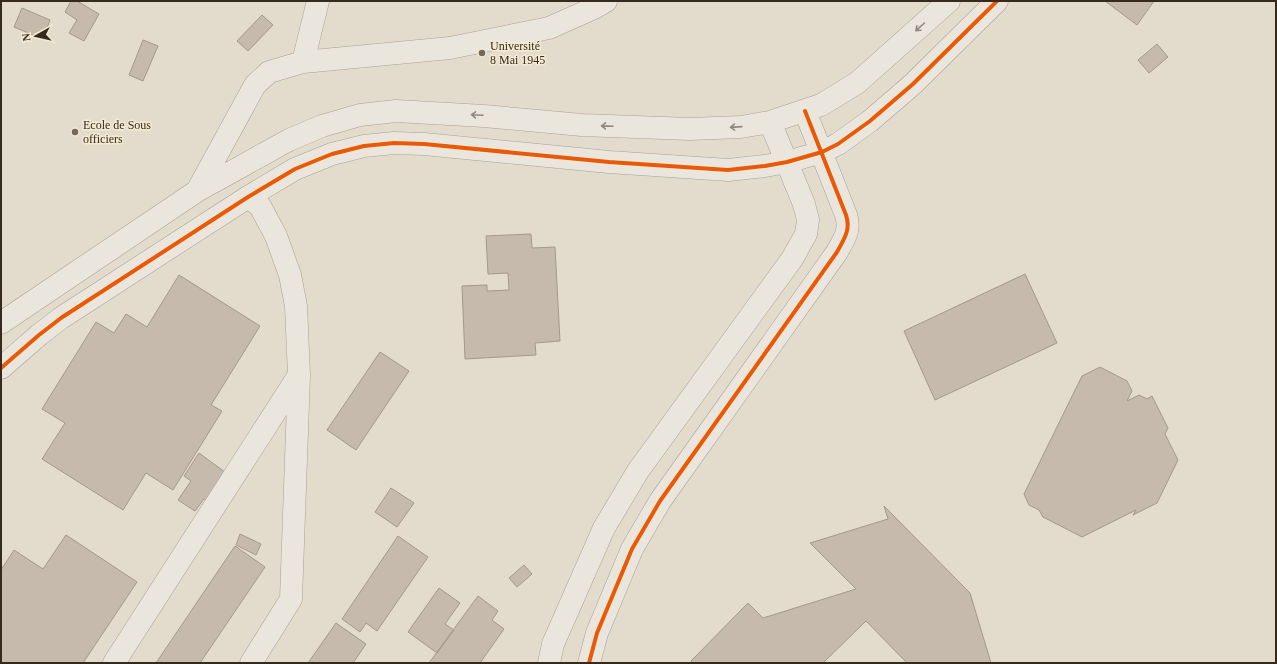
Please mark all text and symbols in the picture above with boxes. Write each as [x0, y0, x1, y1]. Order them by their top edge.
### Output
north arrow [16, 16, 56, 56]
one-way arrow [915, 23, 925, 32]
text: N [20, 33, 33, 42]
place label: Université 8 Mai 1945 [490, 39, 545, 67]
marker: Université 8 Mai 1945 [477, 48, 487, 58]
one-way arrow [471, 112, 484, 119]
place label: Ecole de Sous officiers [83, 118, 151, 146]
one-way arrow [601, 122, 614, 130]
one-way arrow [730, 123, 743, 130]
marker: Ecole de Sous officiers [70, 127, 80, 137]

